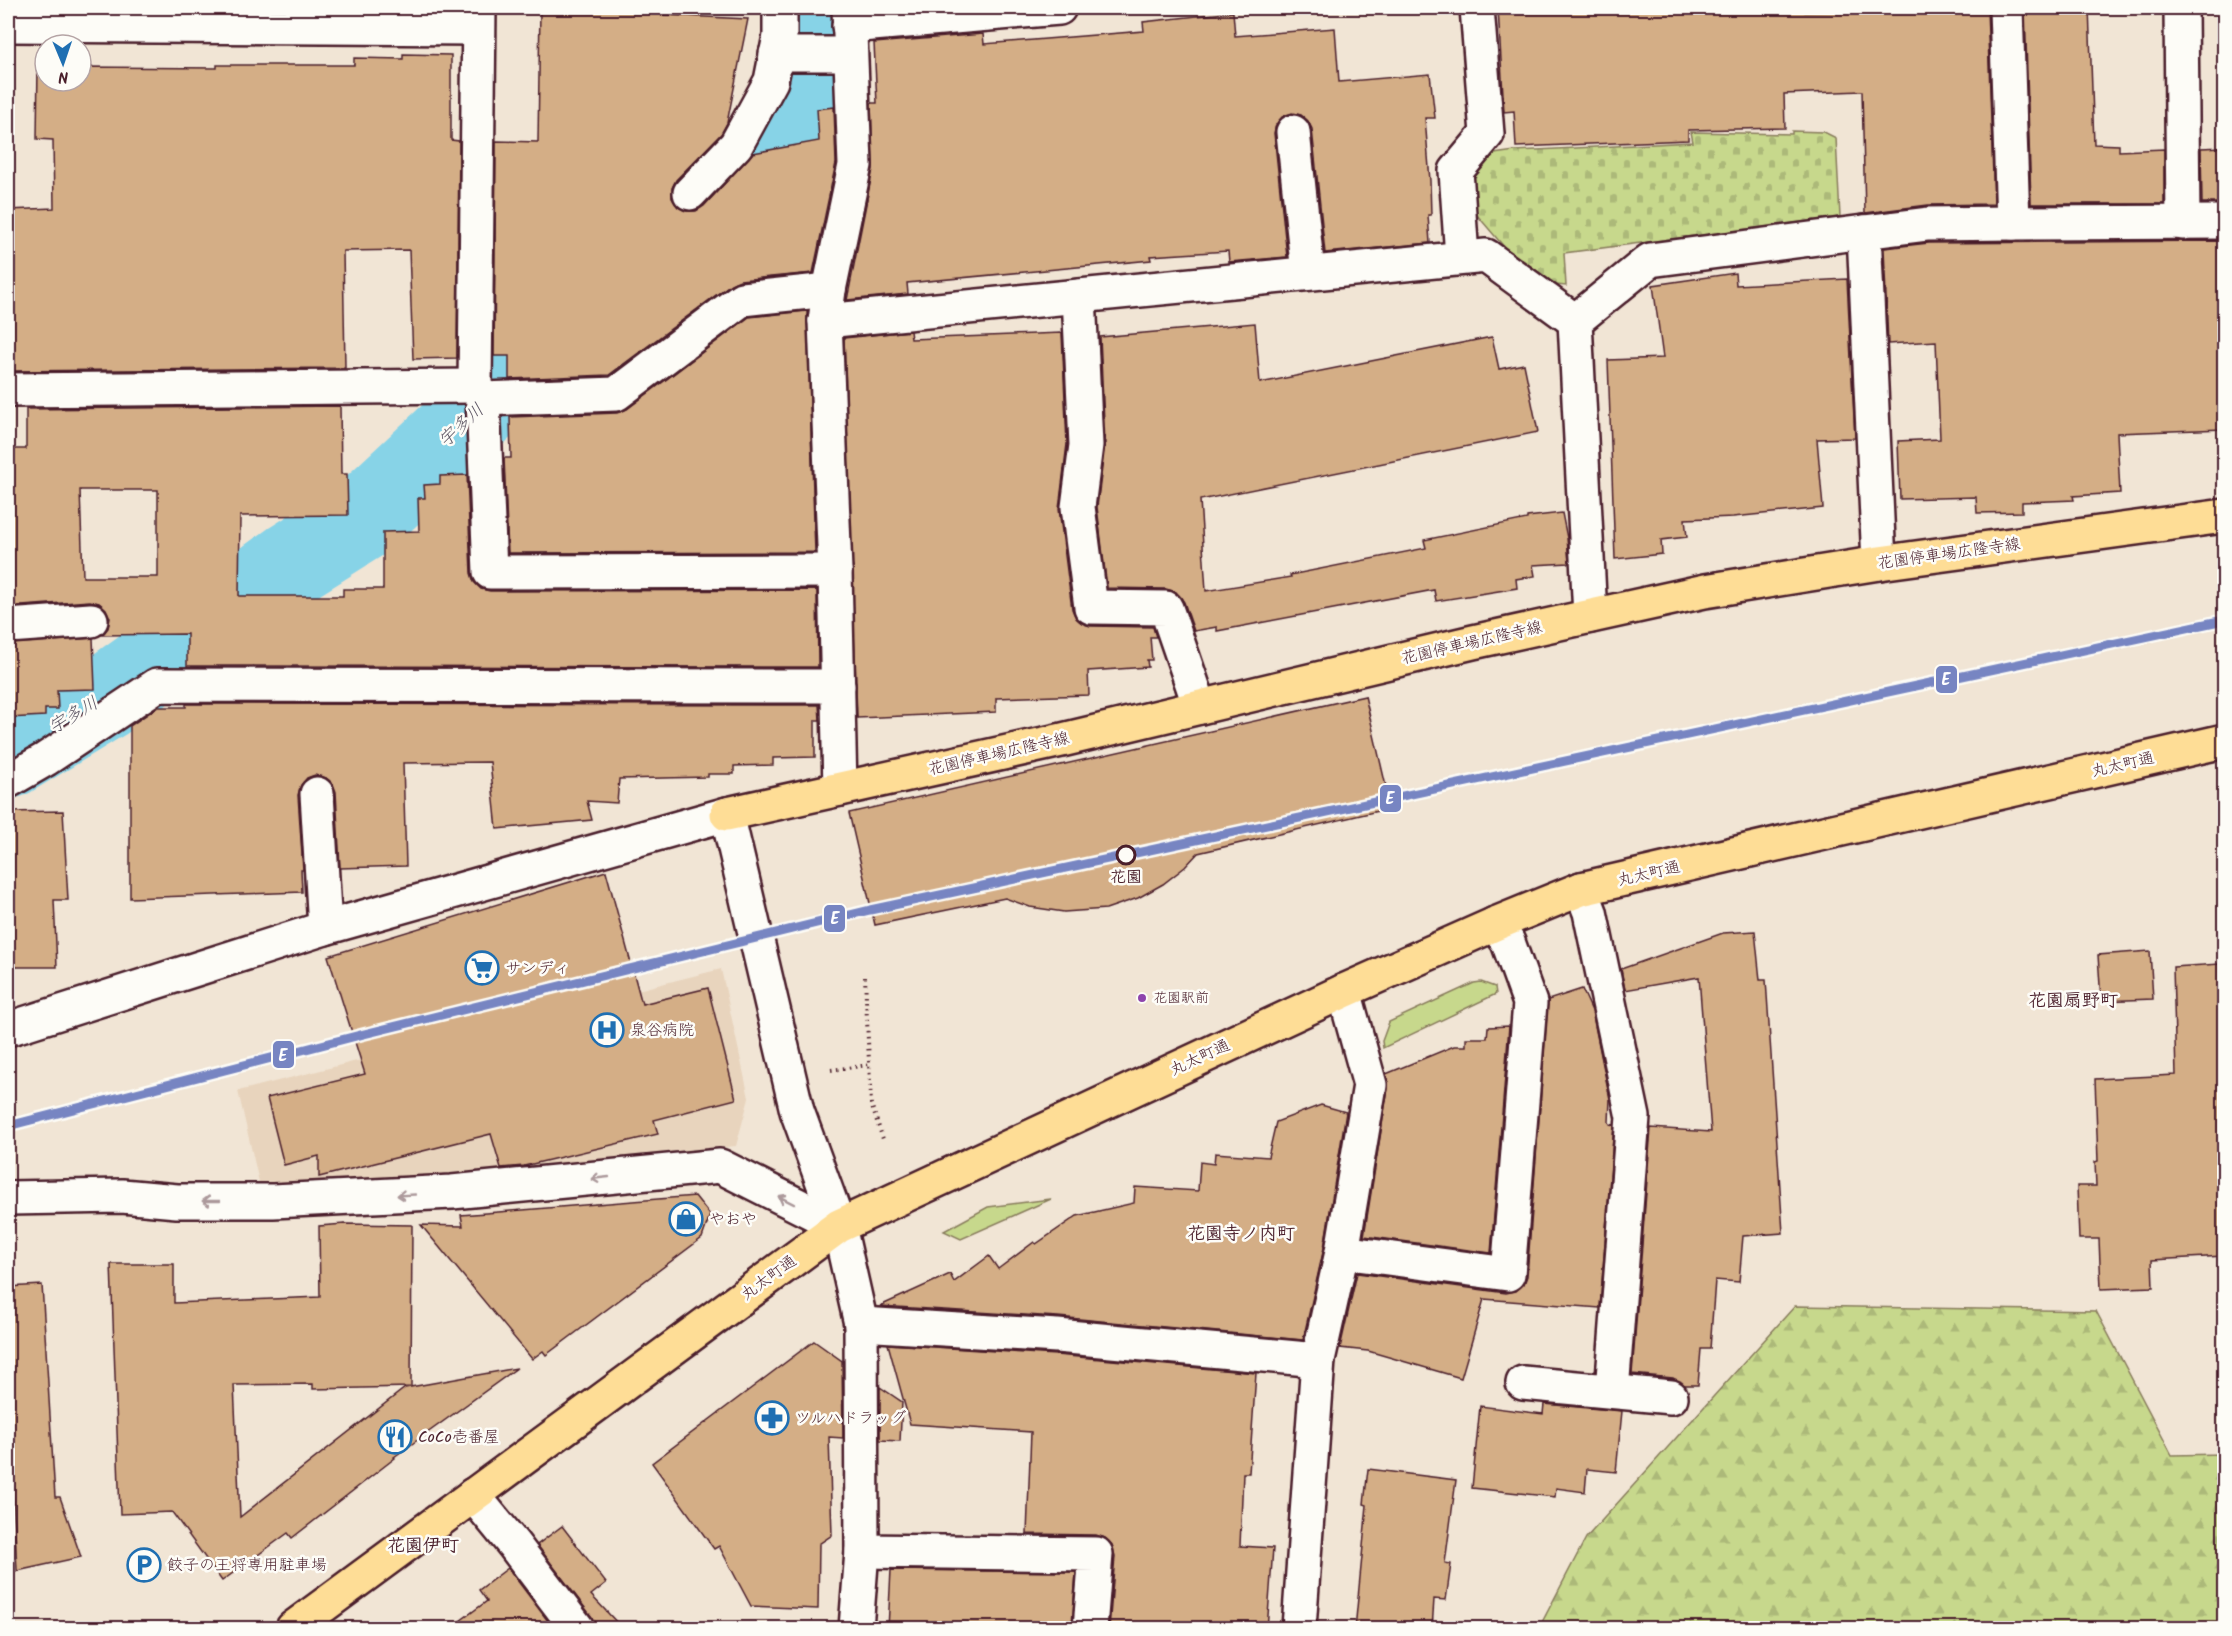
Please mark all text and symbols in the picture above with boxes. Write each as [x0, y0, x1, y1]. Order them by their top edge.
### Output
north arrow [33, 33, 93, 93]
text: N [58, 64, 69, 89]
water label: 宇多川 [432, 397, 492, 455]
street label: 花園停車場広隆寺線 [1876, 532, 2022, 576]
street label: 花園停車場広隆寺線 [1399, 615, 1545, 671]
line badge: E [1935, 665, 1958, 694]
text: E [1942, 668, 1952, 693]
water label: 宇多川 [43, 690, 105, 742]
street label: 花園停車場広隆寺線 [926, 726, 1072, 782]
street label: 丸太町通 [2089, 746, 2157, 784]
line badge: E [1379, 784, 1402, 813]
text: E [1386, 787, 1396, 812]
marker: 花園 [1116, 845, 1136, 865]
street label: 丸太町通 [1615, 855, 1683, 893]
place label: 花園 [1110, 865, 1142, 890]
line badge: E [823, 904, 846, 933]
text: E [831, 907, 841, 932]
supermarket icon: サンディ [464, 950, 500, 986]
place label: サンディ [505, 956, 570, 981]
place label: 花園駅前 [1153, 987, 1209, 1009]
district label: 花園扇野町 [2028, 987, 2118, 1016]
marker: 花園駅前 [1136, 992, 1148, 1004]
hospital icon: 泉谷病院 [589, 1012, 625, 1048]
place label: 泉谷病院 [630, 1018, 694, 1043]
street label: 丸太町通 [1166, 1033, 1234, 1083]
line badge: E [272, 1040, 295, 1069]
text: E [279, 1044, 289, 1069]
one-way arrow [591, 1173, 611, 1184]
one-way arrow [396, 1189, 416, 1200]
one-way arrow [778, 1193, 796, 1205]
one-way arrow [202, 1195, 222, 1207]
shop icon: やおや [668, 1201, 704, 1237]
place label: やおや [709, 1207, 757, 1232]
district label: 花園寺ノ内町 [1187, 1220, 1295, 1249]
street label: 丸太町通 [736, 1249, 802, 1307]
pharmacy icon: ツルハドラッグ [754, 1400, 790, 1436]
place label: ツルハドラッグ [795, 1406, 906, 1431]
restaurant icon: CoCo壱番屋 [377, 1419, 413, 1455]
place label: CoCo壱番屋 [418, 1425, 500, 1450]
district label: 花園伊町 [387, 1532, 459, 1561]
parking icon: 餃子の王将専用駐車場 [126, 1547, 162, 1583]
place label: 餃子の王将専用駐車場 [167, 1553, 327, 1578]

